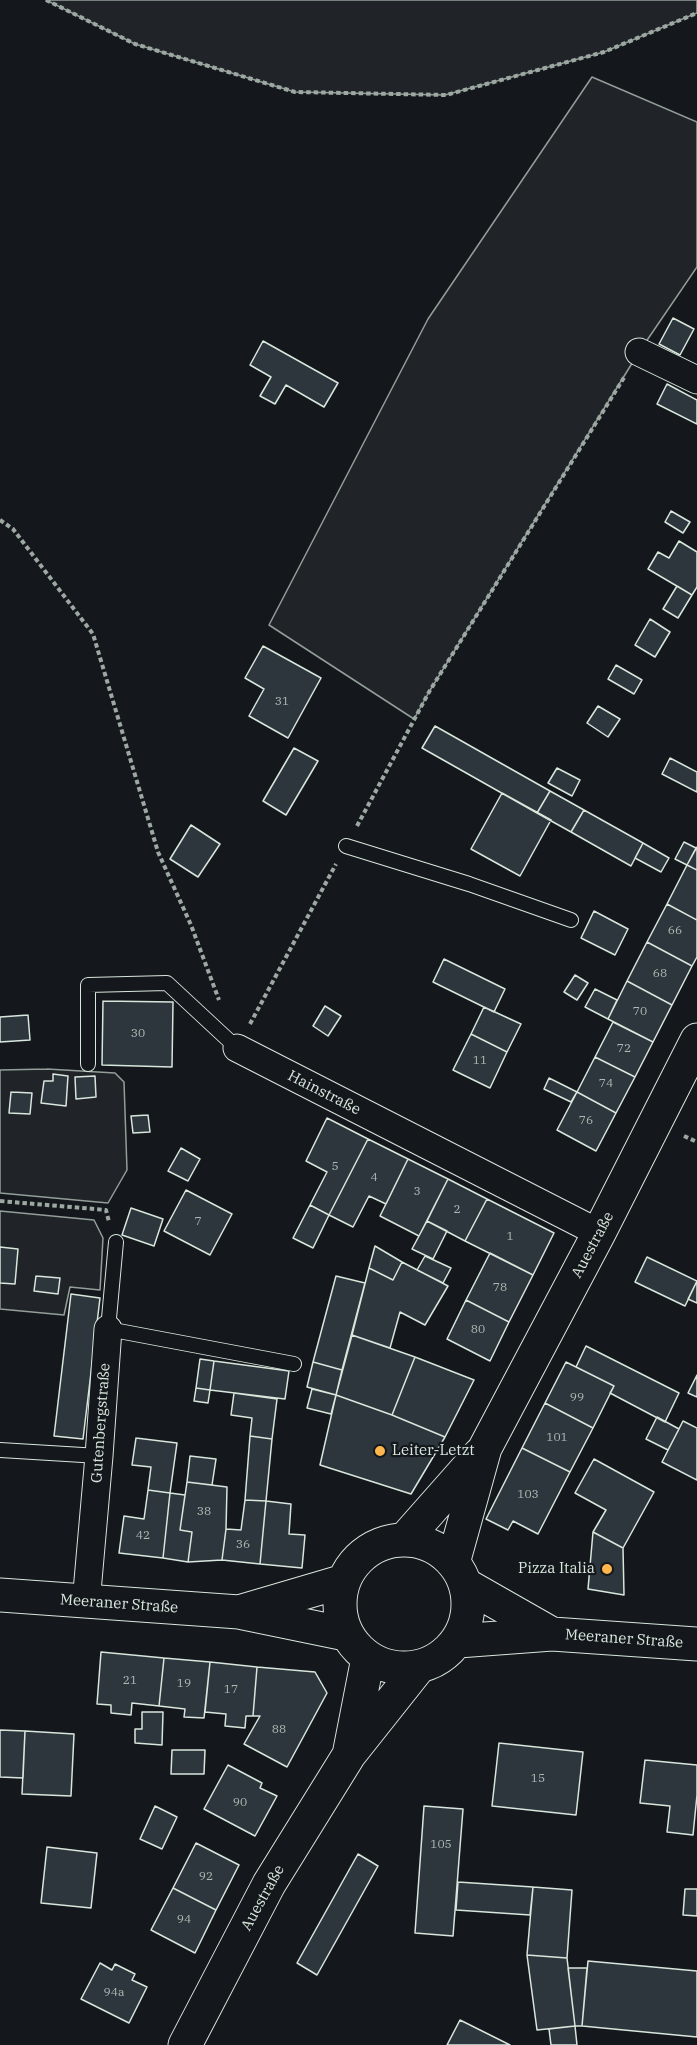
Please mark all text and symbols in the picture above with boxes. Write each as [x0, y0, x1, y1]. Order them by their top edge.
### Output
house number: 31 [275, 695, 289, 709]
house number: 66 [668, 924, 682, 938]
house number: 68 [653, 967, 667, 981]
house number: 70 [633, 1005, 647, 1019]
house number: 30 [131, 1027, 145, 1041]
house number: 72 [617, 1042, 631, 1056]
house number: 11 [473, 1054, 487, 1068]
street label: Hainstraße [285, 1067, 363, 1119]
house number: 74 [599, 1077, 613, 1091]
house number: 76 [579, 1114, 593, 1128]
house number: 5 [331, 1160, 339, 1174]
house number: 4 [370, 1171, 378, 1185]
house number: 3 [413, 1185, 421, 1199]
house number: 2 [453, 1203, 461, 1217]
street label: Auestraße [568, 1209, 618, 1281]
house number: 7 [194, 1215, 202, 1229]
house number: 1 [506, 1230, 514, 1244]
house number: 78 [493, 1281, 507, 1295]
house number: 80 [471, 1323, 485, 1337]
street label: Gutenbergstraße [88, 1363, 114, 1483]
house number: 99 [570, 1391, 584, 1405]
house number: 101 [546, 1431, 568, 1445]
place label: Leiter-Letzt [392, 1442, 475, 1460]
marker: Leiter-Letzt [373, 1444, 387, 1458]
house number: 103 [517, 1488, 539, 1502]
house number: 38 [197, 1505, 211, 1519]
house number: 42 [136, 1529, 150, 1543]
house number: 36 [236, 1538, 250, 1552]
place label: Pizza Italia [518, 1560, 595, 1578]
marker: Pizza Italia [600, 1562, 614, 1576]
street label: Meeraner Straße [59, 1591, 179, 1617]
street label: Meeraner Straße [564, 1626, 684, 1652]
house number: 21 [123, 1674, 137, 1688]
house number: 19 [177, 1677, 191, 1691]
house number: 17 [224, 1683, 238, 1697]
house number: 88 [272, 1723, 286, 1737]
house number: 15 [531, 1772, 545, 1786]
house number: 90 [233, 1796, 247, 1810]
house number: 105 [430, 1838, 452, 1852]
street label: Auestraße [238, 1862, 288, 1934]
house number: 92 [199, 1870, 213, 1884]
house number: 94 [177, 1913, 191, 1927]
house number: 94a [104, 1986, 124, 2000]

